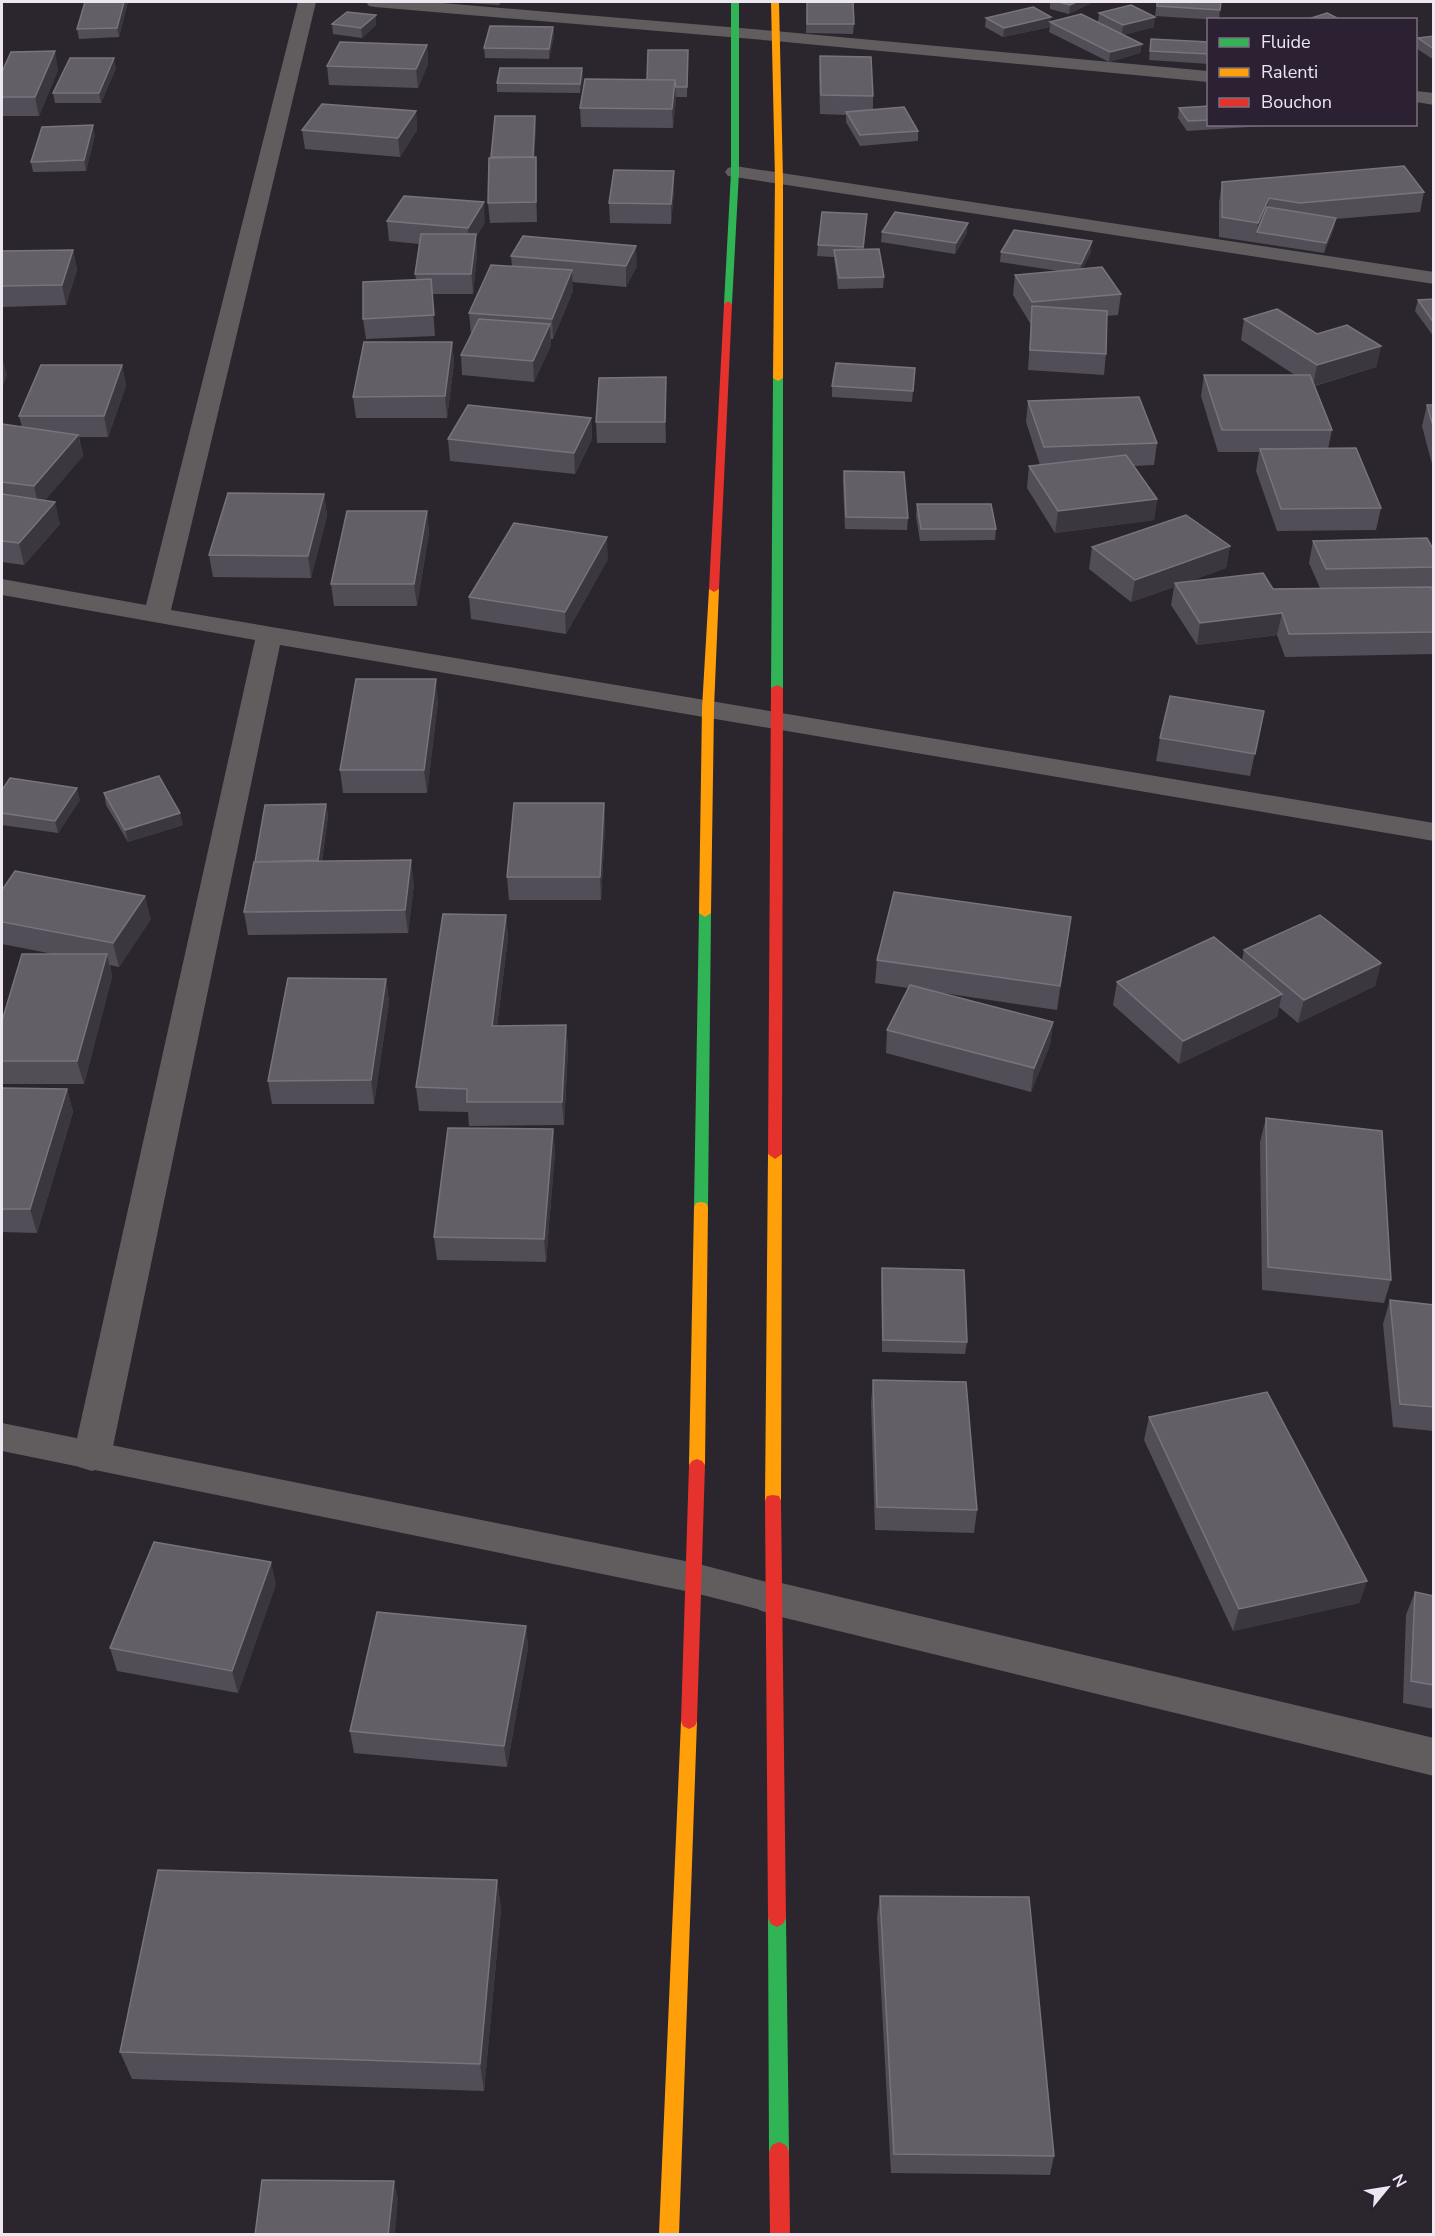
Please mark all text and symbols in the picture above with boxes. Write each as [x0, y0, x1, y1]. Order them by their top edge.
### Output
legend [1207, 18, 1417, 126]
text: Fluide [1261, 30, 1311, 54]
text: Ralenti [1261, 60, 1318, 84]
text: Bouchon [1261, 90, 1332, 114]
north arrow [1357, 2158, 1417, 2218]
text: N [1387, 2170, 1412, 2192]

